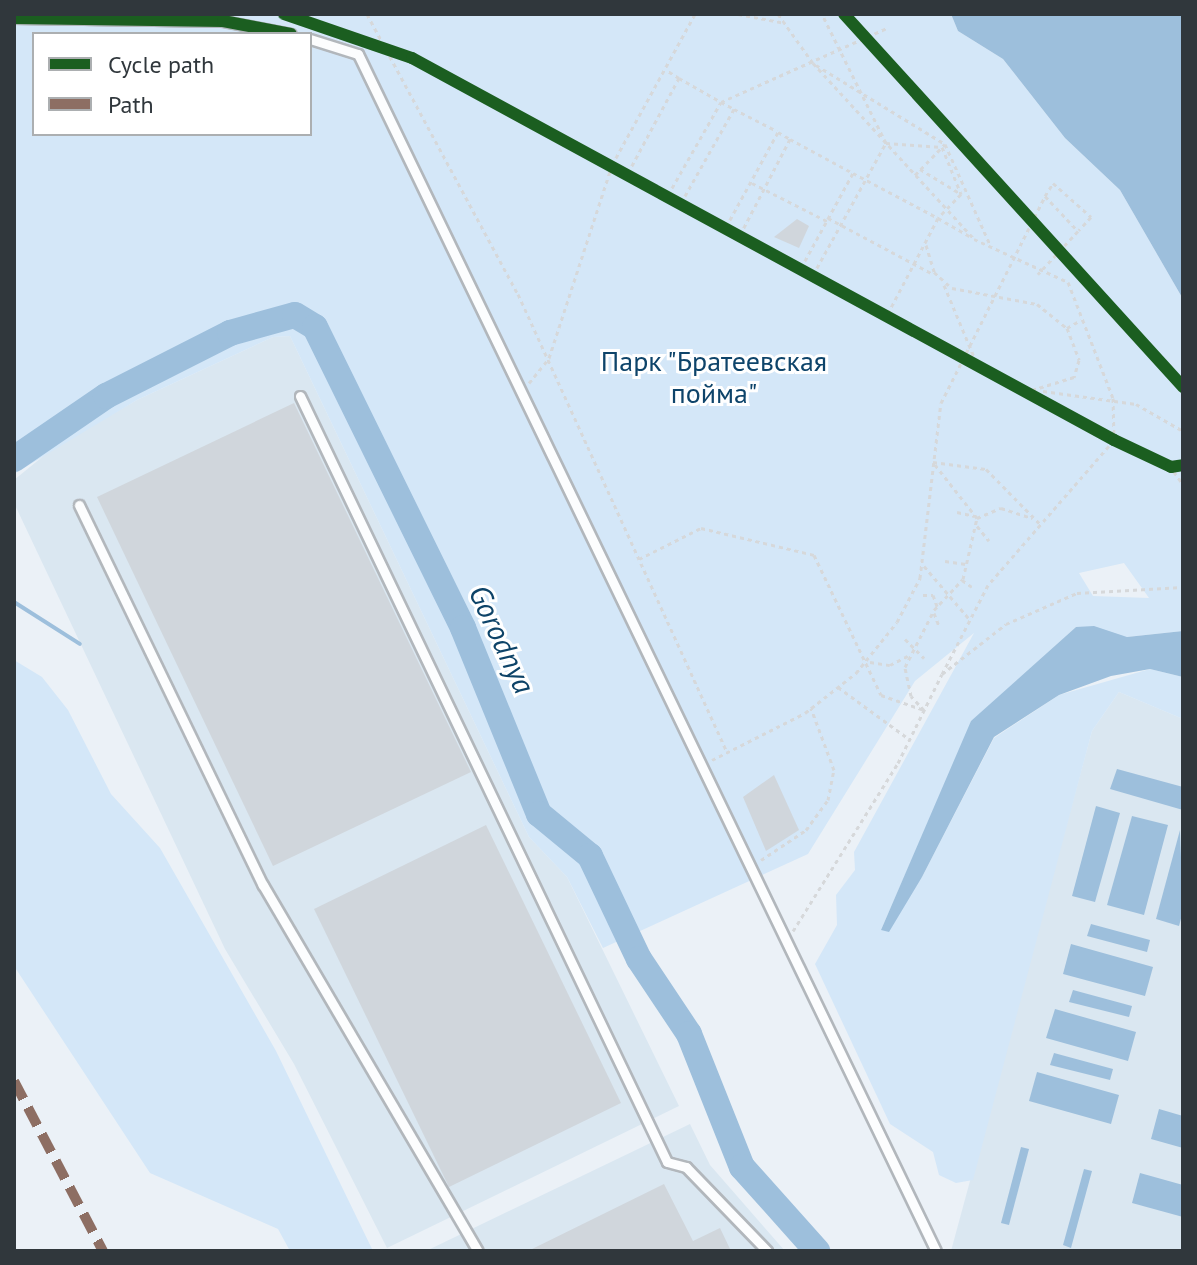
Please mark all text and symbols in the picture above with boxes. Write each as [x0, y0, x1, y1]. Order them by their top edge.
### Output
legend [32, 32, 312, 136]
text: Cycle path [108, 49, 214, 80]
text: Path [108, 89, 154, 120]
park label: Парк "Братеевская пойма" [600, 344, 828, 410]
water label: Gorodnya [461, 579, 543, 699]

